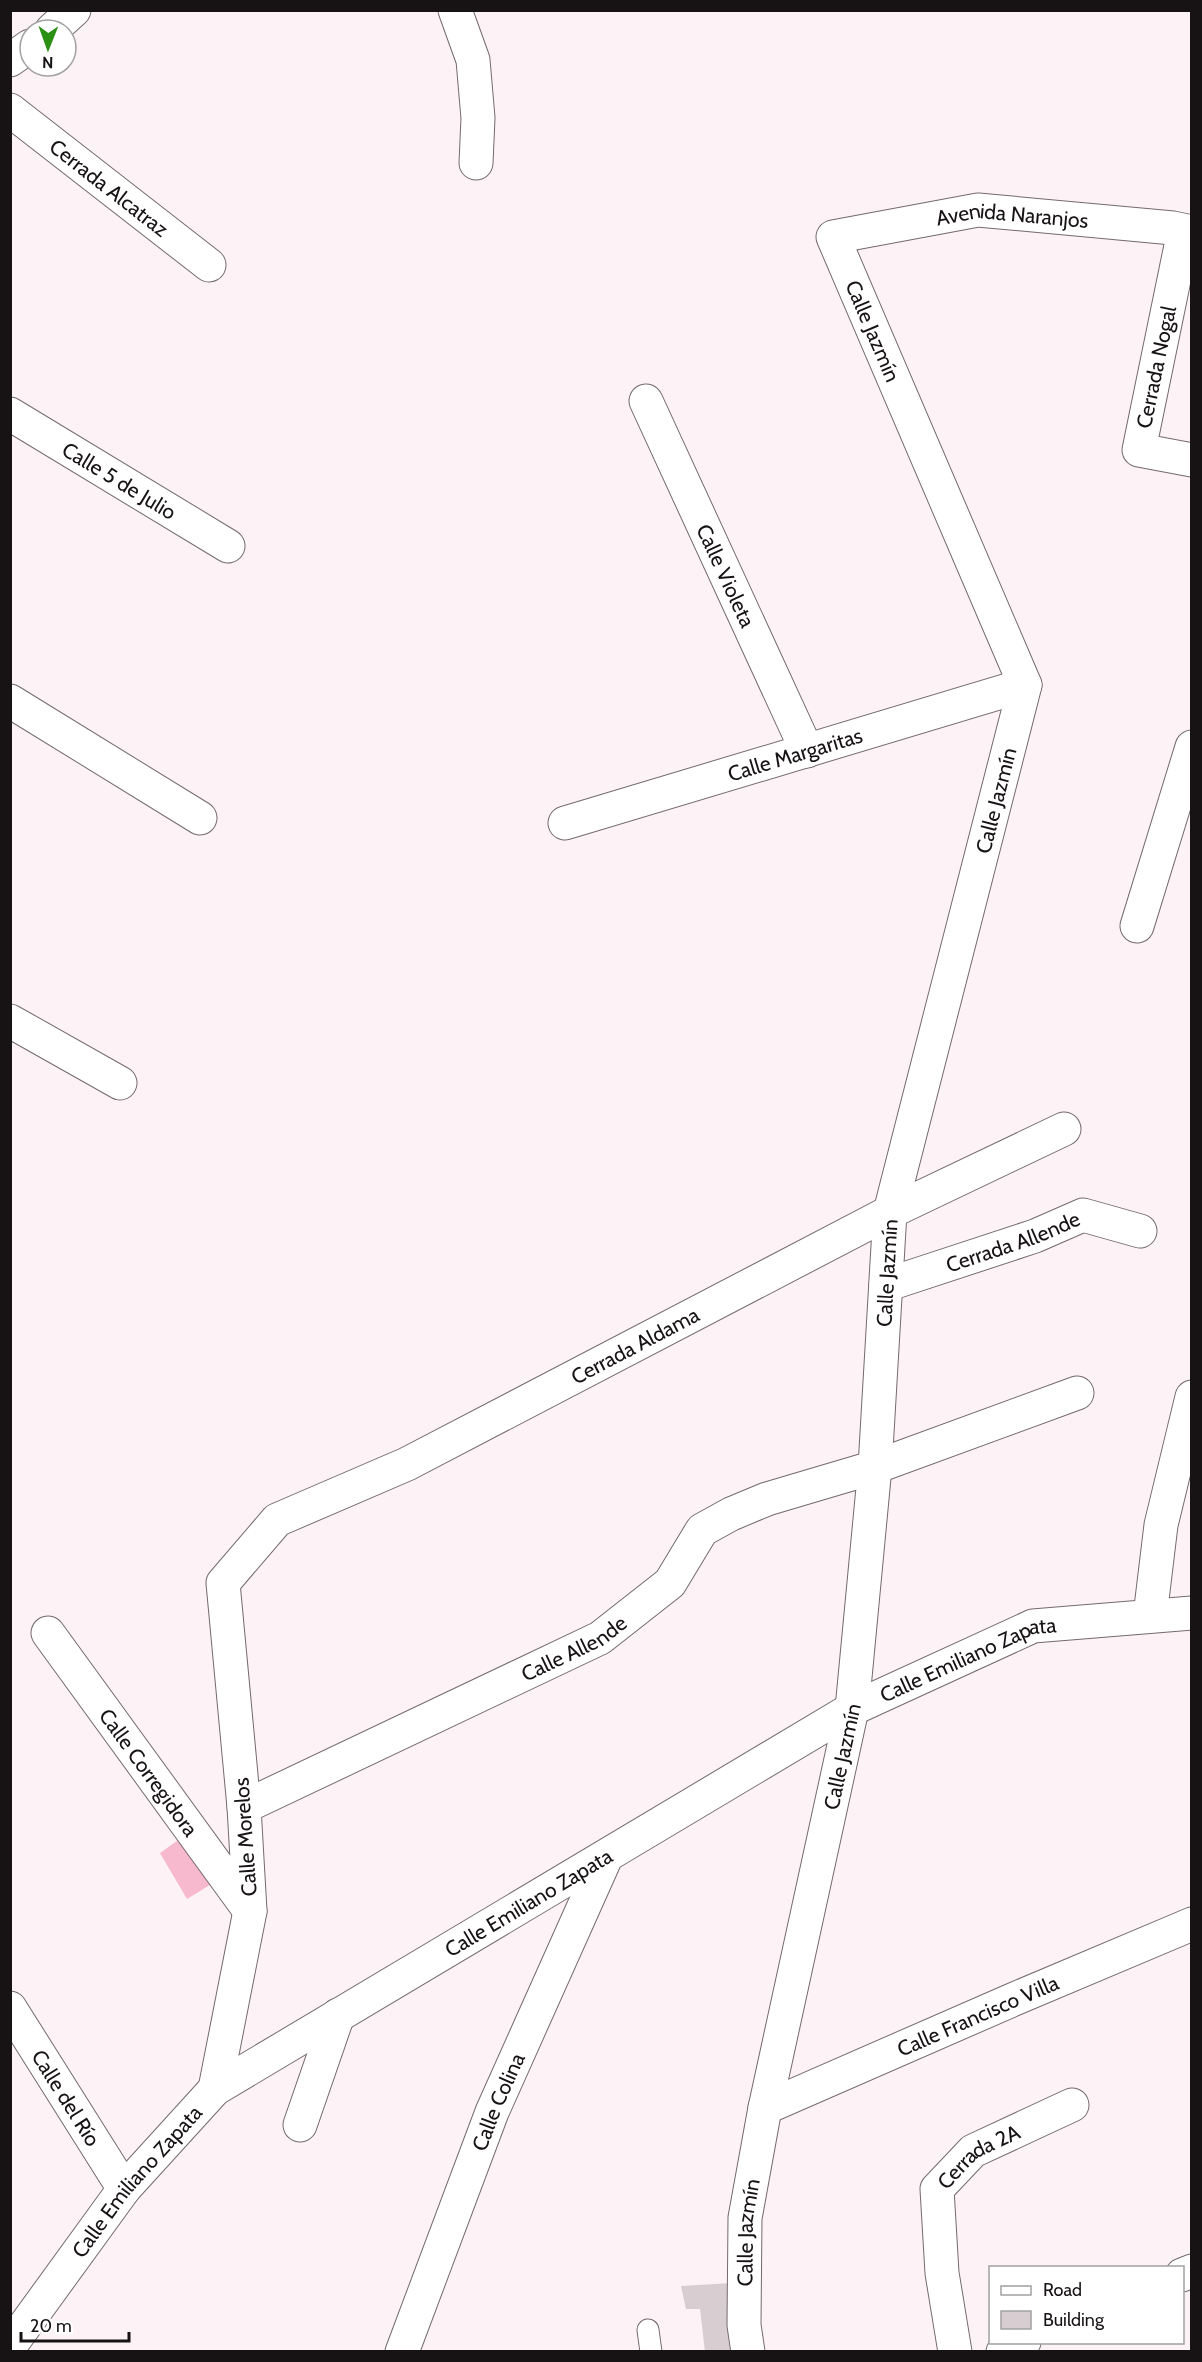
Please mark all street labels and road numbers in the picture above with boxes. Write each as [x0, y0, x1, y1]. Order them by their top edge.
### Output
street label: Cerrada Alcatraz [45, 133, 174, 242]
street label: Avenida Naranjos [934, 197, 1090, 233]
street label: Calle Jazmín [840, 276, 906, 386]
street label: Cerrada Nogal [1131, 303, 1181, 431]
street label: Calle 5 de Julio [58, 436, 181, 524]
street label: Calle Violeta [692, 520, 761, 631]
street label: Calle Margaritas [725, 722, 866, 786]
street label: Calle Jazmín [970, 745, 1021, 856]
street label: Cerrada Allende [943, 1205, 1084, 1277]
street label: Calle Jazmín [871, 1218, 902, 1328]
street label: Cerrada Aldama [566, 1301, 703, 1389]
street label: Calle Allende [517, 1610, 631, 1686]
street label: Calle Emiliano Zapata [876, 1612, 1057, 1707]
street label: Calle Jazmín [818, 1701, 865, 1812]
street label: Calle Corregidora [94, 1704, 204, 1841]
street label: Calle Morelos [228, 1777, 262, 1897]
street label: Calle Emiliano Zapata [440, 1843, 616, 1962]
street label: Calle Francisco Villa [893, 1969, 1062, 2061]
street label: Calle del Río [27, 2045, 106, 2150]
street label: Calle Colina [466, 2049, 529, 2154]
street label: Calle Emiliano Zapata [66, 2100, 207, 2262]
street label: Cerrada 2A [932, 2119, 1024, 2194]
street label: Calle Jazmín [732, 2177, 764, 2286]

